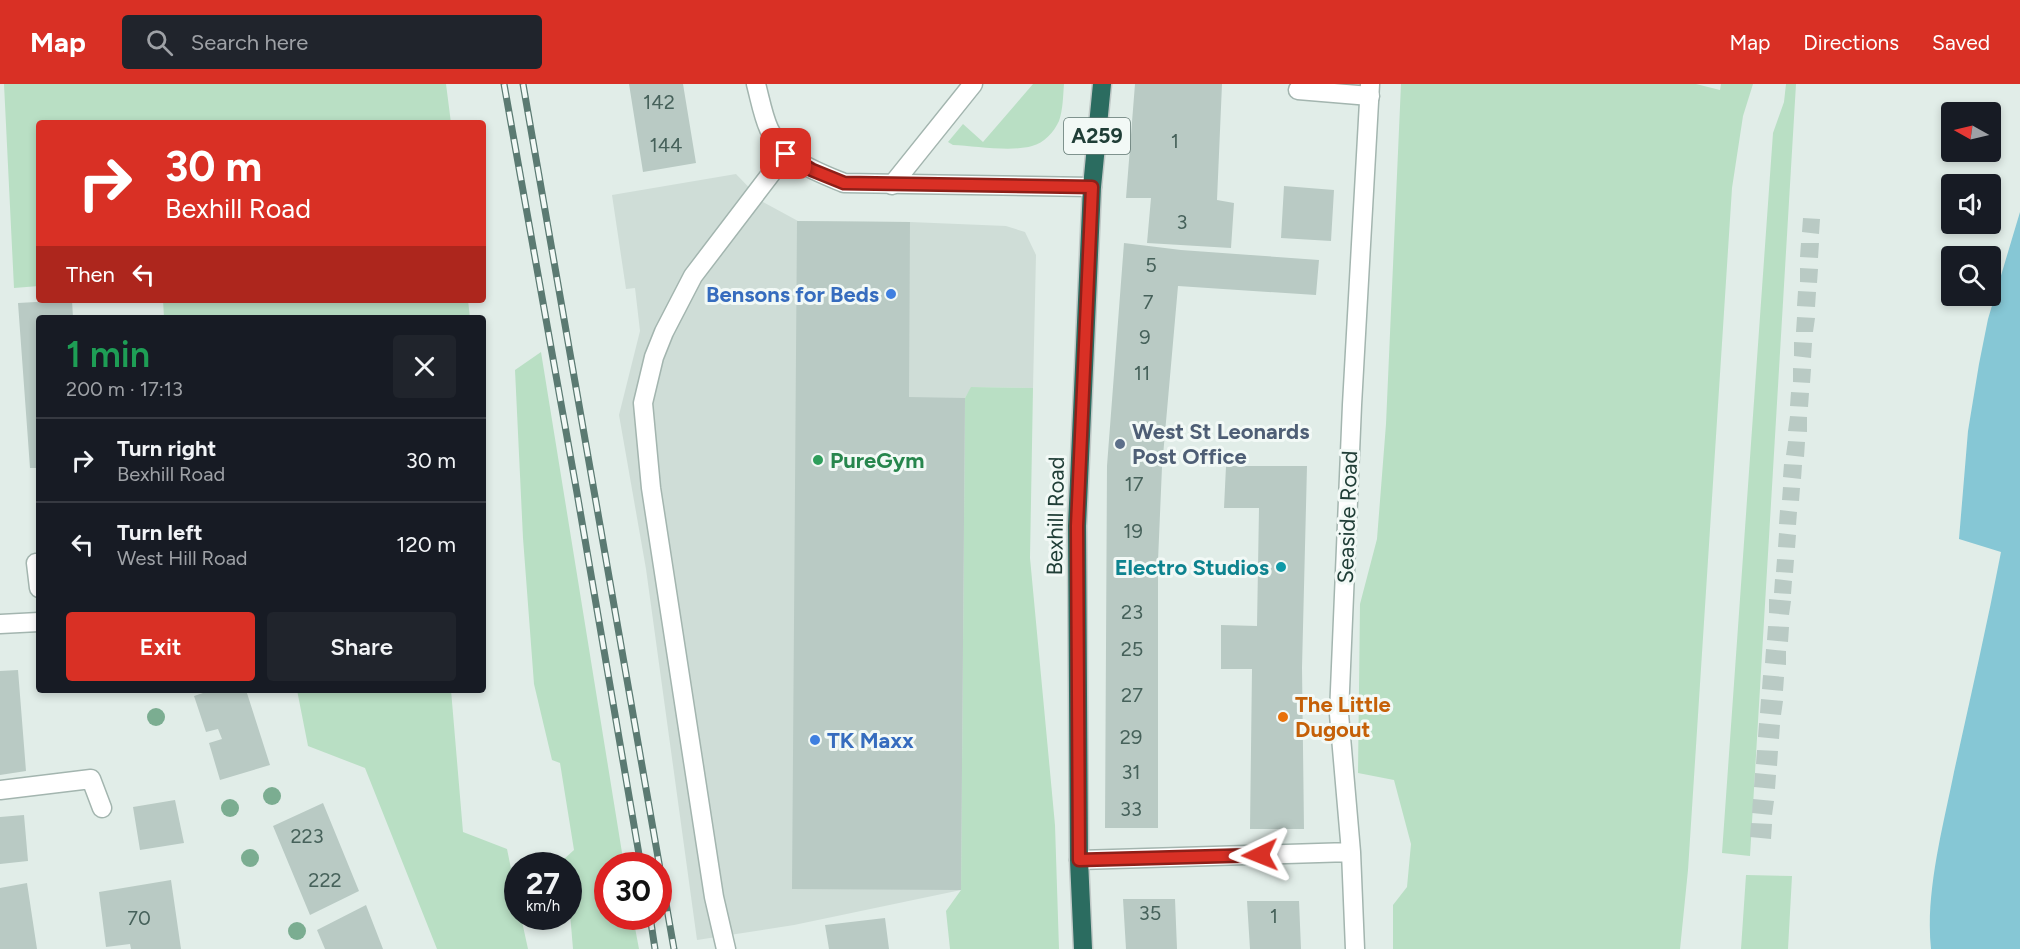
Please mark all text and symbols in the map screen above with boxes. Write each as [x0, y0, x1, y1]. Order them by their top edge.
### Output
search box [122, 15, 542, 69]
text: Map [30, 25, 86, 59]
icon: search [143, 26, 176, 59]
text: Search here [191, 29, 308, 56]
text: Map [1729, 30, 1770, 55]
text: Directions [1803, 30, 1899, 55]
text: Saved [1932, 30, 1990, 55]
house number: 142 [643, 90, 675, 114]
north arrow [1941, 102, 2001, 162]
map controls [1941, 102, 2001, 306]
road number: A259 [1064, 118, 1130, 154]
pin [760, 128, 811, 179]
house number: 1 [1171, 129, 1179, 153]
house number: 144 [649, 133, 683, 157]
icon: arrive [769, 137, 802, 170]
text: 30 m [165, 141, 262, 192]
icon: right [66, 144, 144, 222]
button: sound [1941, 174, 2001, 234]
text: Bexhill Road [165, 192, 311, 225]
house number: 3 [1177, 210, 1187, 234]
button: search [1941, 246, 2001, 306]
house number: 5 [1145, 253, 1157, 277]
icon: left [127, 258, 160, 291]
text: Then [66, 261, 115, 288]
place label: Bensons for Beds [706, 281, 879, 308]
marker: Bensons for Beds [884, 287, 898, 301]
house number: 7 [1143, 290, 1154, 314]
house number: 9 [1139, 325, 1151, 349]
text: 1 min [66, 333, 150, 376]
button: close [393, 335, 456, 398]
house number: 11 [1134, 361, 1150, 385]
text: 200 m · 17:13 [66, 377, 183, 401]
place label: West St Leonards Post Office [1132, 418, 1309, 470]
text: Turn right [117, 435, 216, 462]
marker: West St Leonards Post Office [1113, 437, 1127, 451]
icon: right [66, 444, 99, 477]
text: 30 m [406, 447, 456, 474]
place label: PureGym [830, 447, 924, 474]
street label: Seaside Road [1332, 450, 1363, 584]
marker: PureGym [811, 453, 825, 467]
street label: Bexhill Road [1041, 456, 1070, 576]
text: Bexhill Road [117, 462, 225, 486]
house number: 17 [1125, 472, 1144, 496]
text: Turn left [117, 519, 203, 546]
house number: 19 [1123, 519, 1143, 543]
icon: left [66, 528, 99, 561]
text: 120 m [396, 531, 456, 558]
text: West Hill Road [117, 546, 248, 570]
place label: Electro Studios [1115, 554, 1269, 581]
marker: Electro Studios [1274, 560, 1288, 574]
house number: 23 [1121, 600, 1143, 624]
button: Exit [66, 612, 255, 681]
button: Share [267, 612, 456, 681]
house number: 25 [1121, 637, 1143, 661]
house number: 27 [1121, 683, 1143, 707]
place label: The Little Dugout [1295, 691, 1391, 743]
marker: The Little Dugout [1276, 710, 1290, 724]
house number: 29 [1120, 725, 1142, 749]
place label: TK Maxx [827, 727, 914, 754]
marker: TK Maxx [808, 733, 822, 747]
house number: 31 [1121, 760, 1141, 784]
house number: 33 [1120, 797, 1142, 821]
position arrow [1228, 823, 1292, 887]
house number: 223 [290, 824, 324, 848]
speed limit sign: 30 [594, 852, 672, 930]
text: 27 [526, 865, 560, 902]
house number: 222 [308, 868, 342, 892]
text: km/h [526, 897, 560, 915]
house number: 35 [1139, 901, 1161, 925]
house number: 1 [1270, 904, 1278, 928]
house number: 70 [127, 906, 151, 930]

